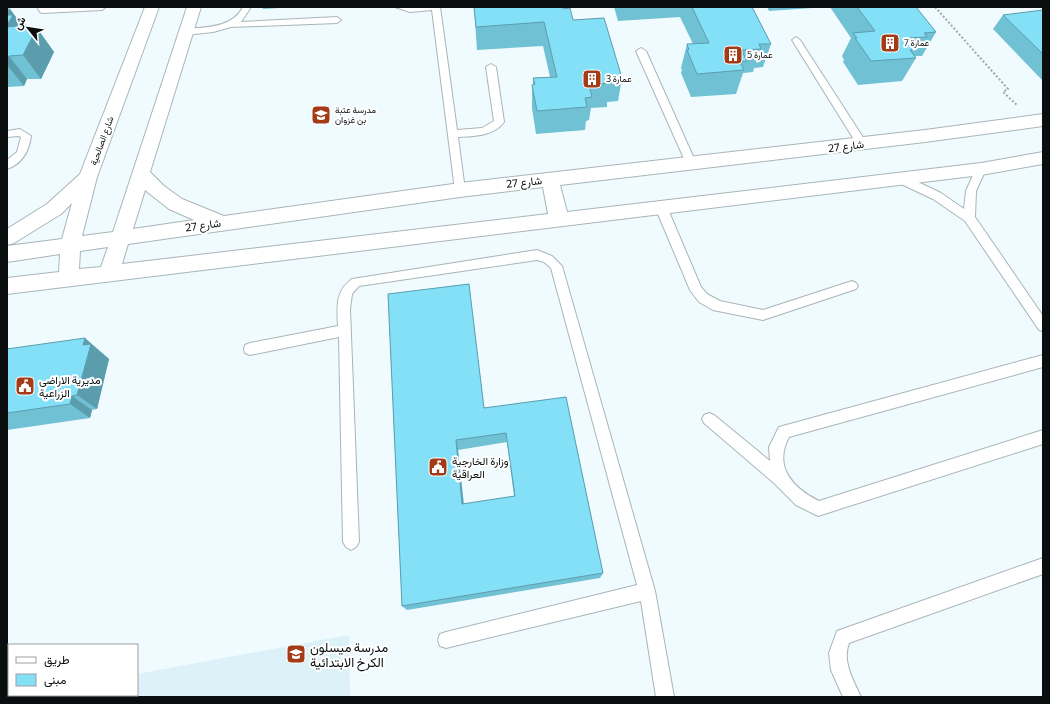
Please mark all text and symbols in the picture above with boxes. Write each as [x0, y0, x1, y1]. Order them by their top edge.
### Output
north arrow [8, 8, 48, 48]
text: ش [10, 14, 29, 32]
building icon: عمارة 7 [879, 32, 901, 54]
place label: عمارة 7 [904, 37, 930, 49]
building icon: عمارة 5 [722, 44, 744, 66]
place label: عمارة 5 [747, 49, 773, 61]
building icon: عمارة 3 [581, 68, 603, 90]
place label: عمارة 3 [606, 73, 632, 85]
school or university icon: مدرسة عتبة بن غزوان [310, 104, 332, 126]
place label: مدرسة عتبة بن غزوان [335, 104, 376, 126]
street label: شارع الصالحية [88, 115, 116, 167]
street label: شارع 27 [827, 137, 865, 156]
street label: شارع 27 [505, 173, 543, 192]
street label: شارع 27 [184, 216, 222, 235]
place label: مديرية الاراضي الزراعية [39, 373, 101, 400]
public building icon: مديرية الاراضي الزراعية [14, 375, 36, 397]
place label: وزارة الخارجية العراقية [452, 454, 509, 481]
public building icon: وزارة الخارجية العراقية [427, 456, 449, 478]
place label: مدرسة ميسلون الكرخ الابتدائية [310, 639, 388, 672]
school or university icon: مدرسة ميسلون الكرخ الابتدائية [285, 643, 307, 665]
legend [8, 644, 138, 696]
text: طريق [44, 652, 70, 668]
text: مبنى [44, 672, 66, 688]

